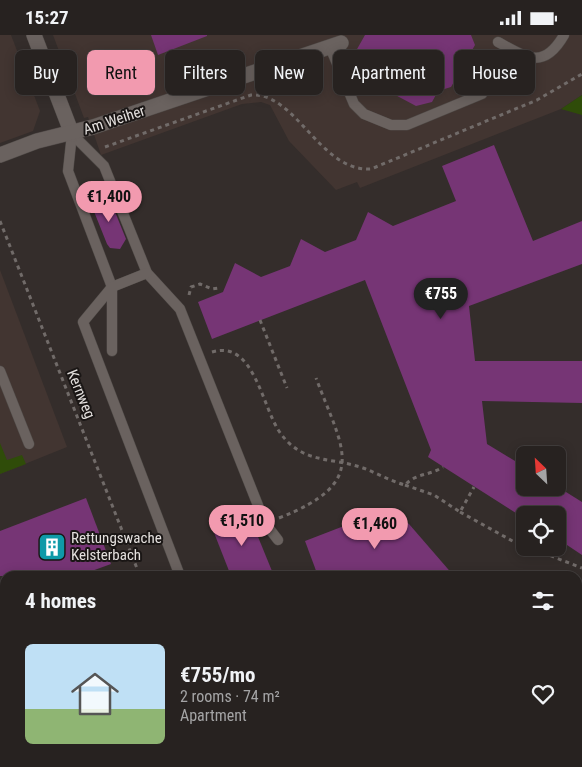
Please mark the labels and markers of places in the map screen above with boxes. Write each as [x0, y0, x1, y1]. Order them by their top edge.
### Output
pin: €1,400 [68, 181, 150, 223]
pin: €755 [411, 277, 471, 320]
pin: €1,510 [201, 505, 283, 547]
pin: €1,460 [334, 507, 416, 550]
place label: Rettungswache Kelsterbach [71, 529, 162, 564]
building icon: Rettungswache Kelsterbach [37, 532, 67, 562]

